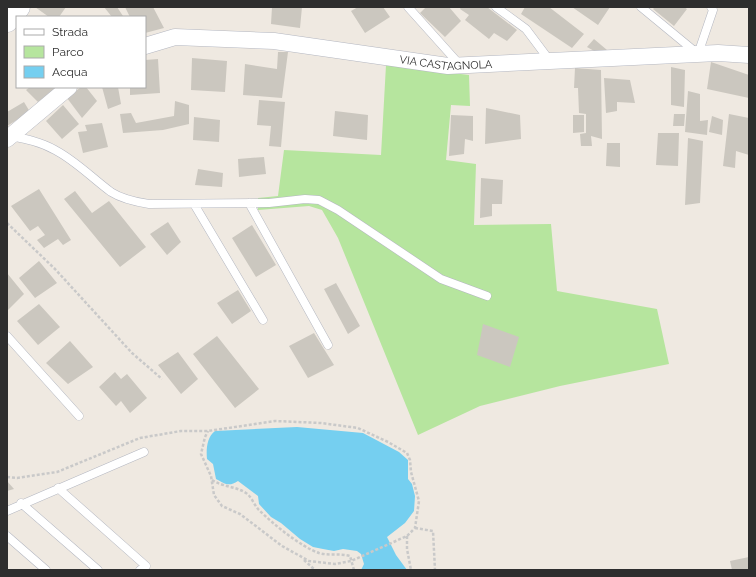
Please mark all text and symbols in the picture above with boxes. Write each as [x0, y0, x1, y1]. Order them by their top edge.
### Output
legend [16, 16, 146, 88]
text: Strada [52, 25, 88, 39]
text: Parco [52, 45, 84, 59]
street label: VIA CASTAGNOLA [399, 53, 493, 73]
text: Acqua [52, 65, 88, 79]

